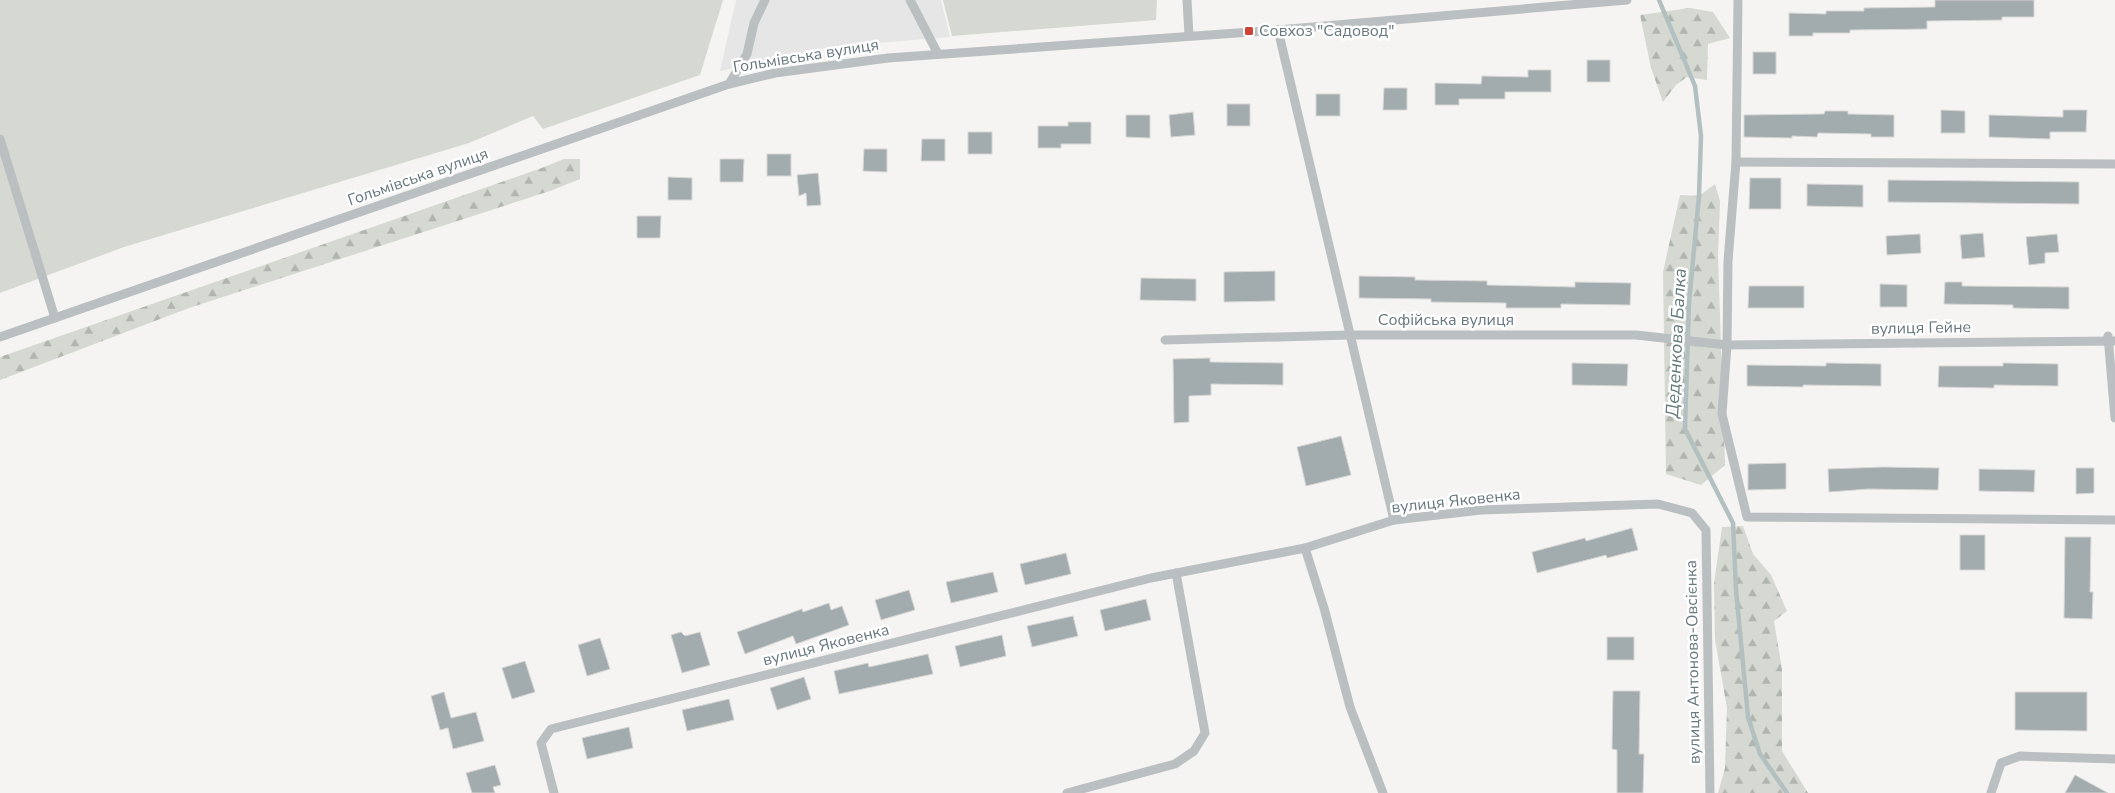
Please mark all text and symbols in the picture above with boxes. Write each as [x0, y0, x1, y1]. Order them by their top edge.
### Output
place label: Совхоз "Садовод" [1259, 20, 1394, 42]
marker: Совхоз "Садовод" [1243, 25, 1255, 37]
street label: Гольмівська вулиця [732, 34, 880, 78]
street label: Гольмівська вулиця [345, 143, 491, 211]
water label: Деденкова Балка [1660, 268, 1692, 419]
street label: Софійська вулиця [1378, 309, 1514, 331]
street label: вулиця Гейне [1871, 316, 1971, 340]
street label: вулиця Яковенка [1390, 483, 1522, 519]
street label: вулиця Антонова-Овсієнка [1680, 560, 1706, 764]
street label: вулиця Яковенка [760, 619, 892, 671]

